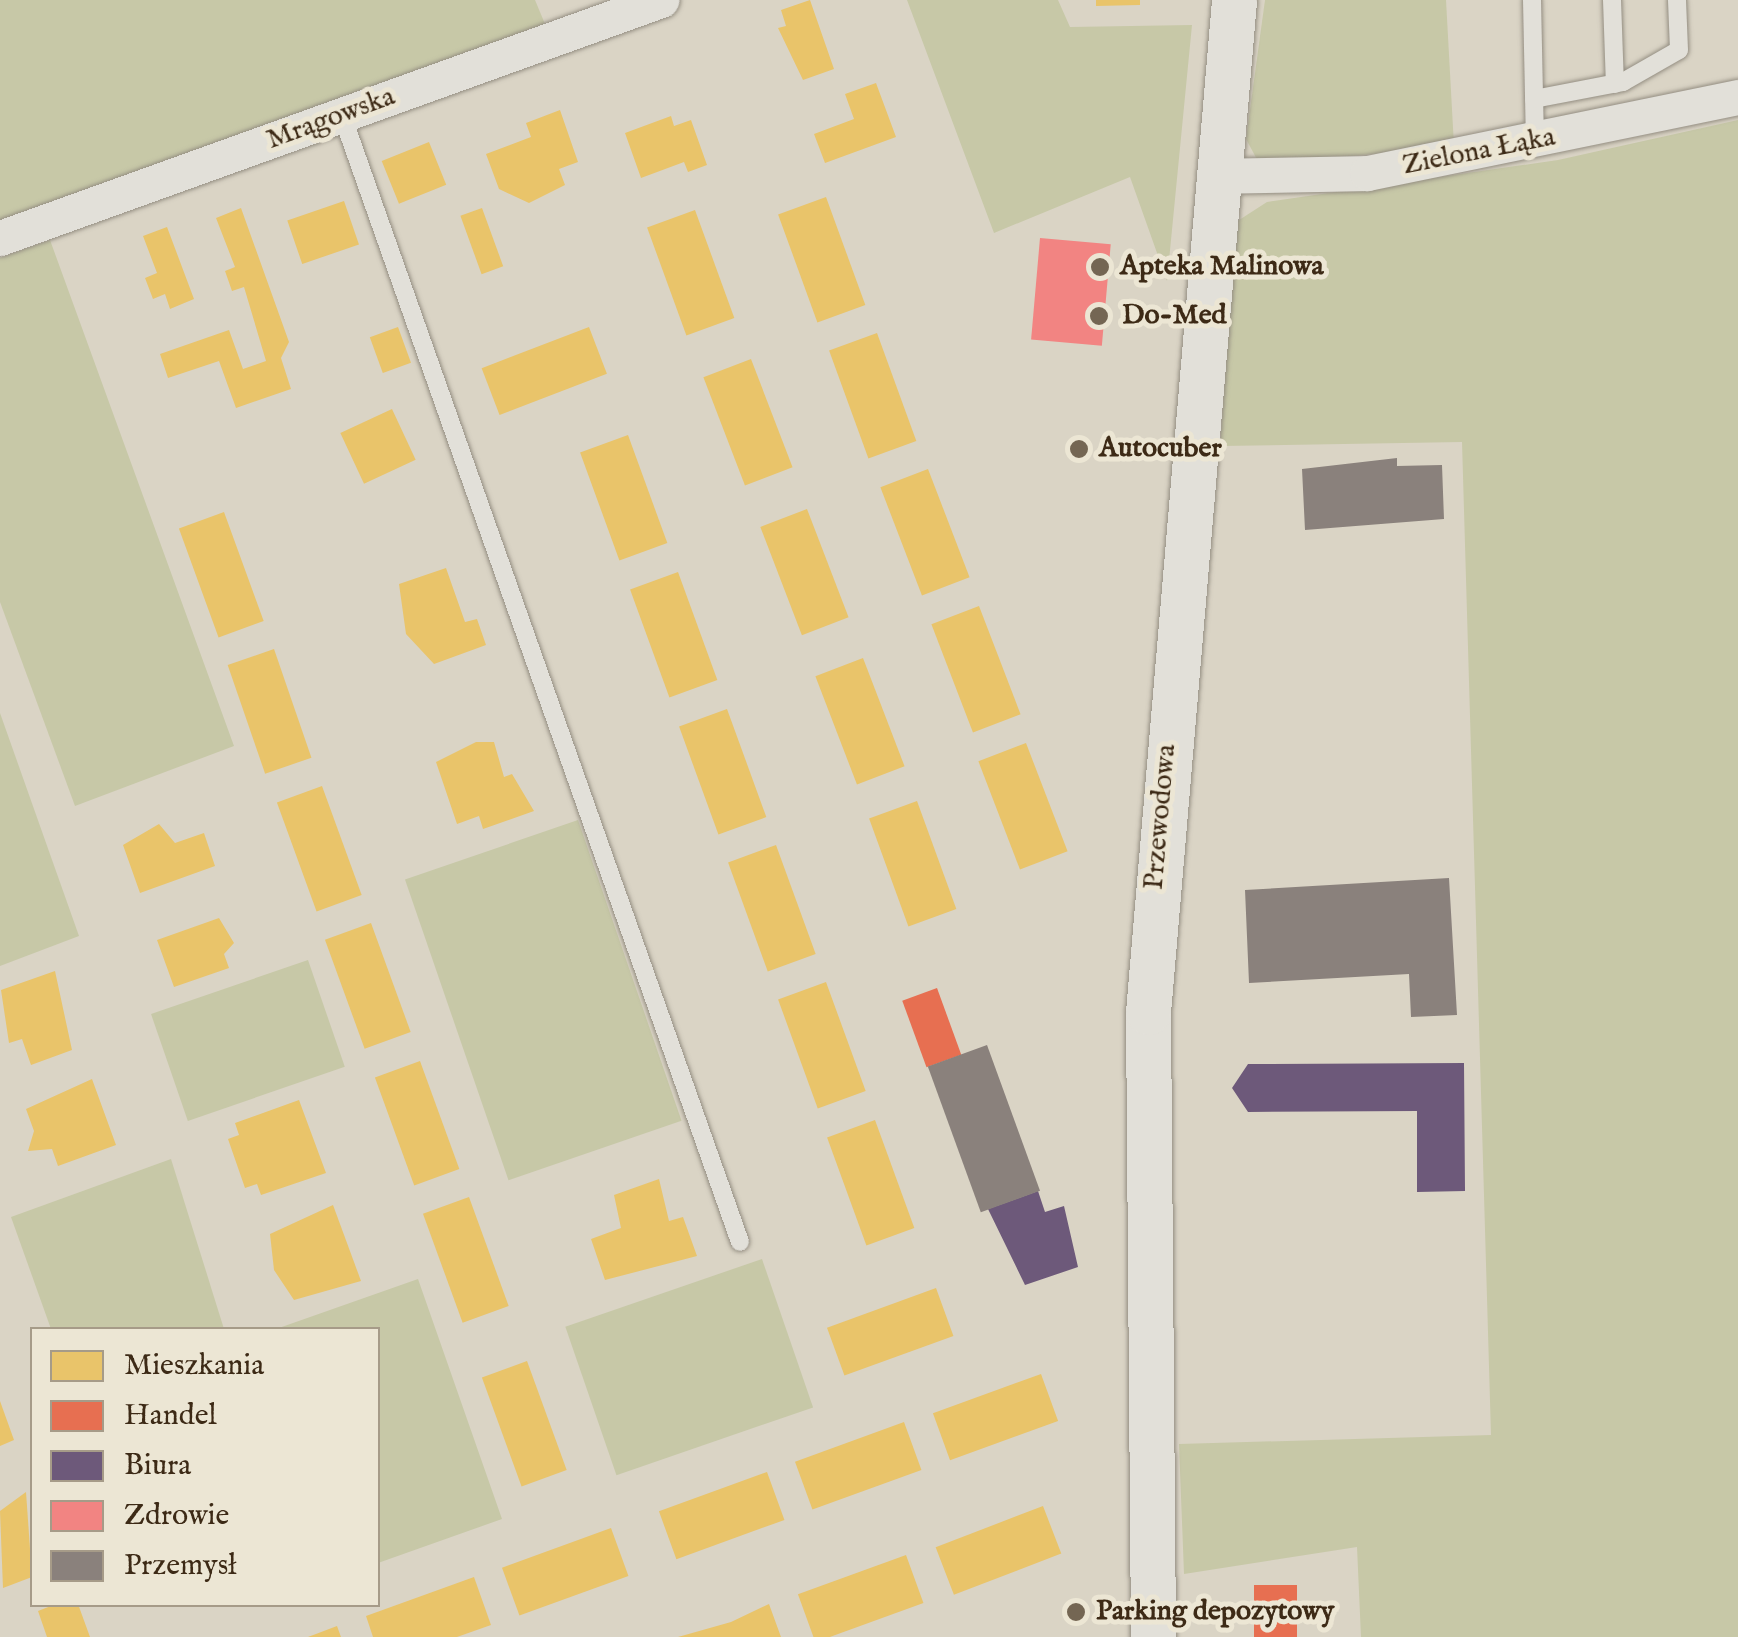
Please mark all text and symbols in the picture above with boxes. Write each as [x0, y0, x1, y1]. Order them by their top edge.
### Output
street label: Mrągowska [262, 80, 400, 158]
street label: Zielona Łąka [1400, 121, 1558, 183]
place label: Apteka Malinowa [1120, 250, 1324, 284]
marker: Apteka Malinowa [1089, 256, 1111, 278]
place label: Do-Med [1122, 299, 1226, 333]
marker: Do-Med [1086, 303, 1112, 329]
place label: Autocuber [1099, 432, 1222, 466]
marker: Autocuber [1068, 438, 1090, 460]
street label: Przewodowa [1138, 743, 1184, 891]
legend [30, 1327, 380, 1607]
text: Mieszkania [124, 1347, 264, 1385]
text: Handel [124, 1397, 217, 1435]
text: Biura [124, 1447, 191, 1485]
text: Zdrowie [124, 1497, 229, 1535]
text: Przemysł [124, 1547, 237, 1585]
place label: Parking depozytowy [1096, 1595, 1334, 1629]
marker: Parking depozytowy [1065, 1601, 1087, 1623]

